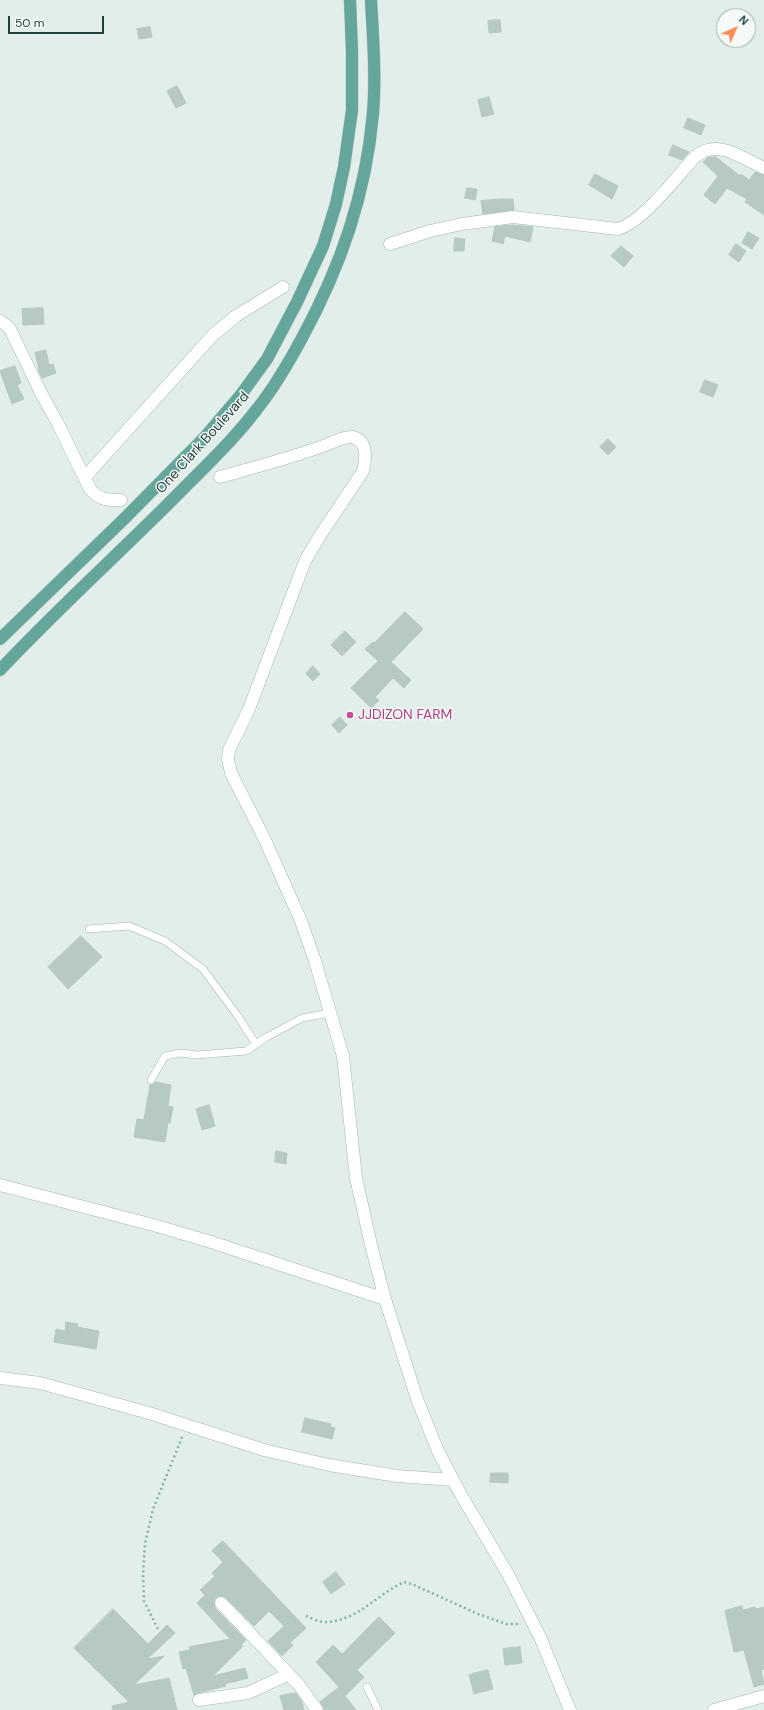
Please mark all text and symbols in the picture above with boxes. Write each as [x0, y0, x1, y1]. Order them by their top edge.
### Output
scale bar [10, 8, 106, 34]
north arrow [716, 8, 756, 48]
text: N [736, 12, 752, 28]
text: 50 m [15, 15, 44, 31]
street label: One Clark Boulevard [153, 389, 253, 497]
place label: JJDIZON FARM [358, 707, 452, 723]
marker: JJDIZON FARM [345, 710, 355, 720]

